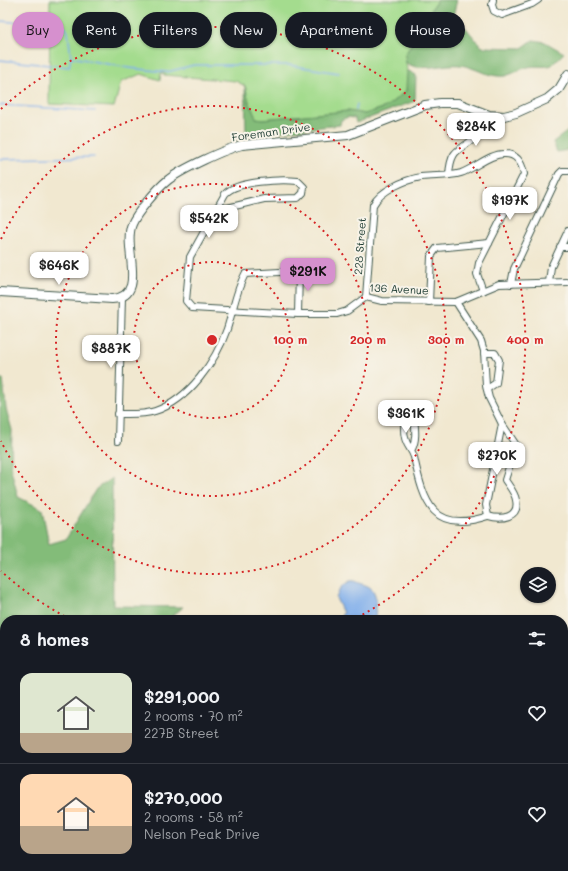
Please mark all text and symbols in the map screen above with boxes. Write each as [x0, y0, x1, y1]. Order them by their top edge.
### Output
chip: Buy [12, 12, 64, 48]
chip: Rent [72, 12, 131, 48]
chip: Filters [139, 12, 212, 48]
chip: New [220, 12, 277, 48]
chip: Apartment [285, 12, 387, 48]
chip: House [395, 12, 465, 48]
pin: $284K [448, 113, 504, 147]
text: $284K [456, 117, 496, 134]
street label: Foreman Drive [231, 119, 311, 144]
pin: $197K [482, 187, 538, 221]
text: $197K [491, 191, 529, 208]
pin: $542K [181, 205, 237, 239]
text: $542K [189, 209, 229, 226]
street label: 228 Street [350, 217, 369, 275]
pin: $646K [31, 252, 87, 286]
text: $646K [39, 256, 79, 273]
pin: $291K [280, 258, 336, 292]
text: $291K [289, 262, 327, 279]
street label: 136 Avenue [369, 279, 429, 298]
text: 100 m [273, 331, 307, 347]
text: 200 m [350, 331, 386, 347]
text: 300 m [428, 331, 464, 347]
text: 400 m [507, 331, 543, 347]
centre of rings [205, 333, 219, 347]
pin: $887K [83, 335, 139, 369]
text: $887K [91, 339, 131, 356]
pin: $361K [378, 400, 434, 434]
text: $361K [387, 404, 425, 421]
pin: $270K [469, 442, 525, 476]
text: $270K [477, 446, 517, 463]
map controls [520, 567, 556, 603]
button: layers [520, 567, 556, 603]
text: 8 homes [20, 628, 89, 650]
icon: filters [526, 628, 548, 650]
text: $291,000 [144, 685, 220, 707]
icon: home [52, 689, 100, 737]
icon: heart [526, 702, 548, 724]
text: 2 rooms · 70 m² [144, 707, 243, 724]
text: 227B Street [144, 724, 219, 741]
text: $270,000 [144, 786, 222, 808]
icon: home [52, 790, 100, 838]
icon: heart [526, 803, 548, 825]
text: 2 rooms · 58 m² [144, 808, 243, 825]
text: Nelson Peak Drive [144, 825, 260, 842]

